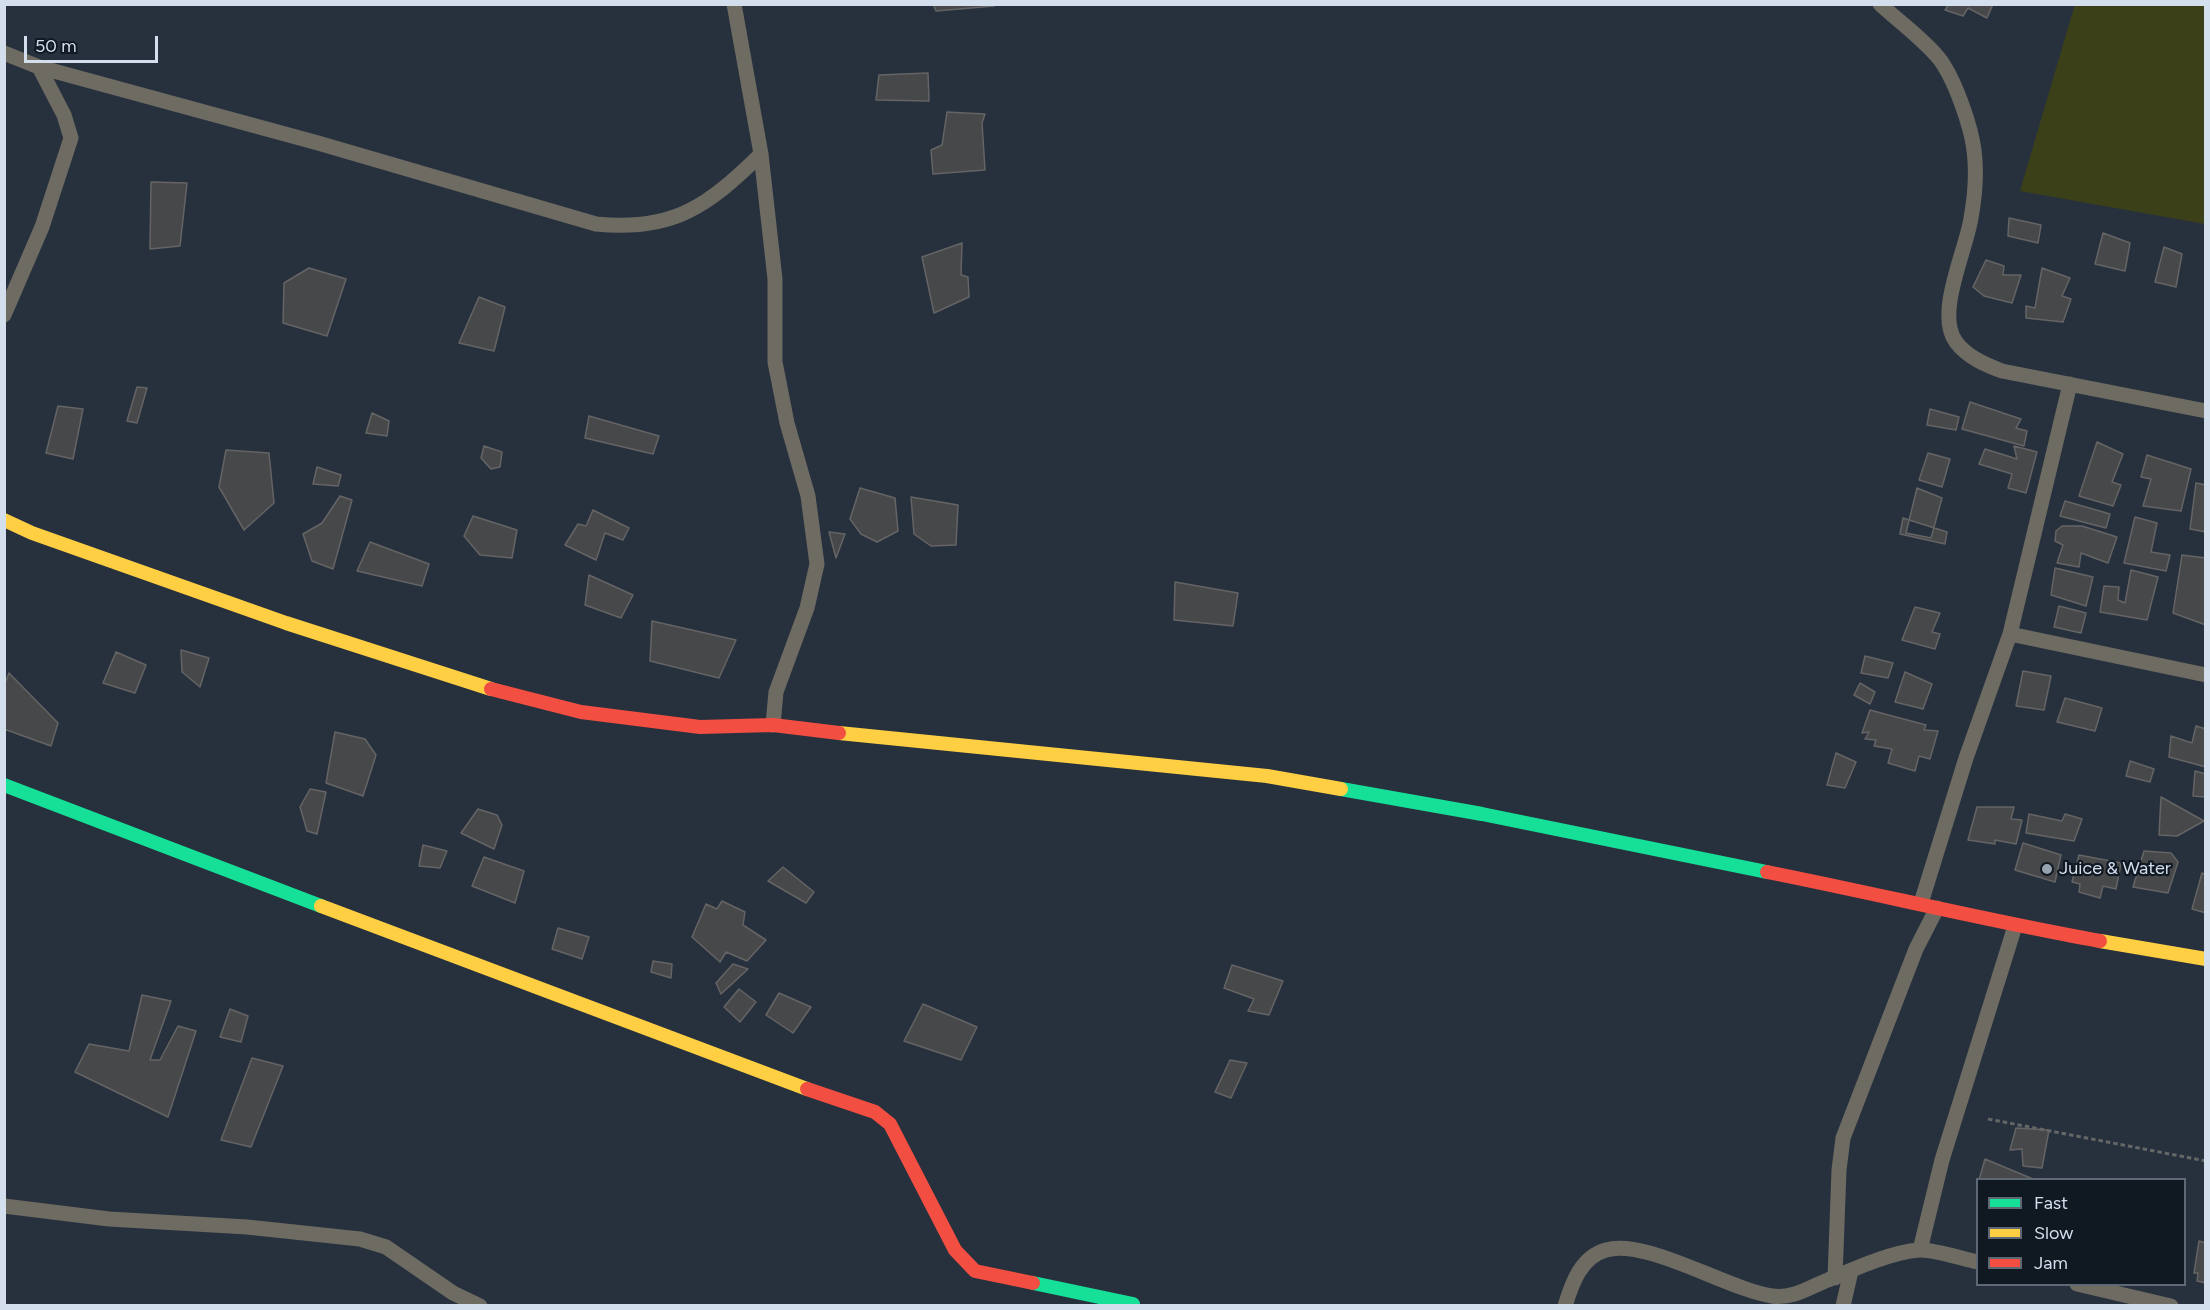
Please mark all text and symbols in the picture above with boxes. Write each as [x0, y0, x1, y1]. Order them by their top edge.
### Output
scale bar [27, 24, 160, 62]
text: 50 m [35, 35, 77, 57]
place label: Juice & Water [2059, 858, 2171, 880]
marker: Juice & Water [2040, 862, 2054, 876]
legend [1976, 1178, 2186, 1286]
text: Fast [2034, 1192, 2068, 1214]
text: Slow [2034, 1222, 2073, 1244]
text: Jam [2034, 1252, 2068, 1274]

